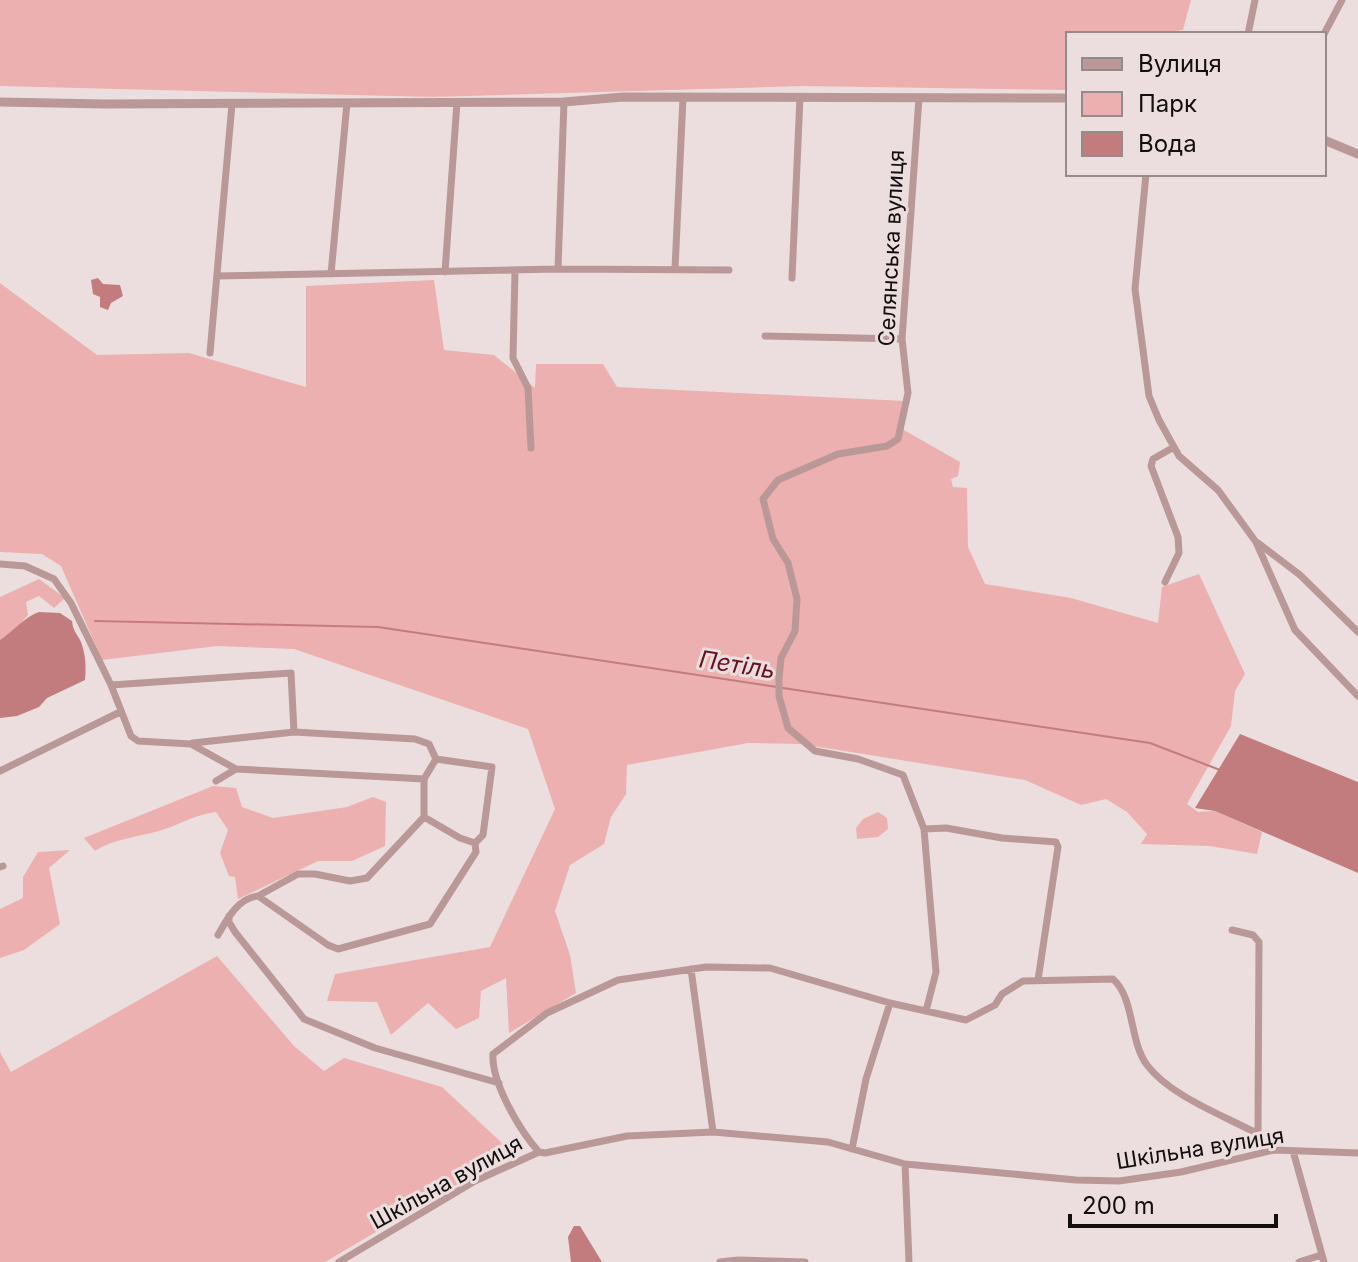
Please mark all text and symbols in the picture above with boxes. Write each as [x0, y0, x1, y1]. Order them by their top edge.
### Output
legend [1066, 32, 1326, 176]
text: Вулиця [1138, 49, 1222, 78]
text: Парк [1138, 89, 1197, 118]
text: Вода [1138, 129, 1197, 158]
street label: Селянська вулиця [873, 149, 909, 347]
water label: Петіль [697, 644, 777, 685]
street label: Шкільна вулиця [1114, 1122, 1286, 1174]
street label: Шкільна вулиця [366, 1130, 526, 1234]
scale bar [1070, 1178, 1276, 1228]
text: 200 m [1082, 1191, 1155, 1220]

